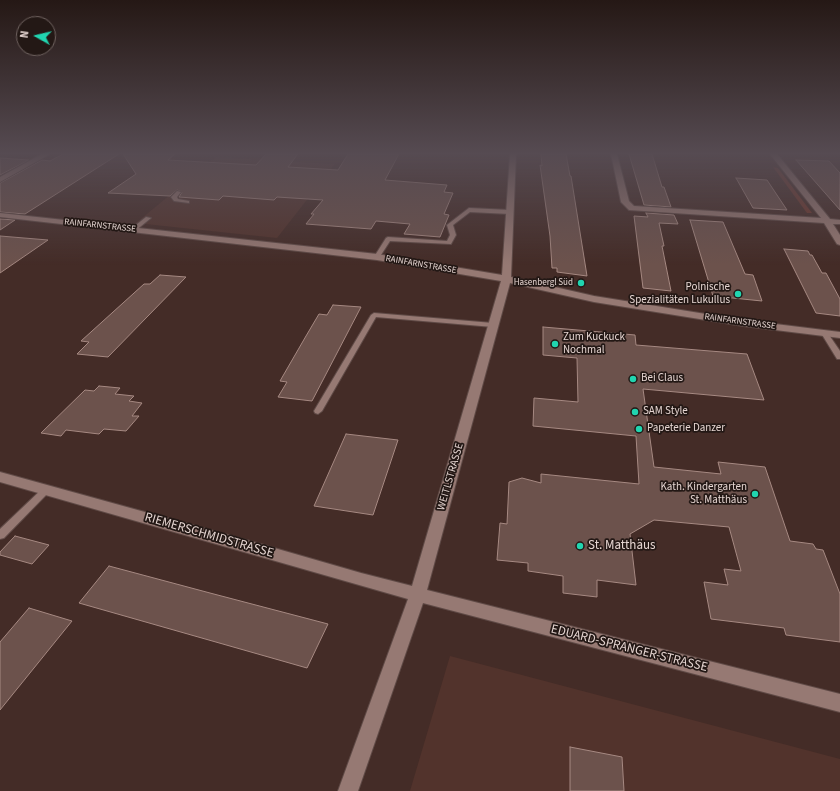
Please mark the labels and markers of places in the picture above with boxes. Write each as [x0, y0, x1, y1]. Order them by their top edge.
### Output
place label: Hasenbergl Süd [514, 278, 573, 288]
marker: Hasenbergl Süd [576, 278, 586, 288]
place label: Polnische Spezialitäten Lukullus [629, 281, 730, 307]
marker: Polnische Spezialitäten Lukullus [733, 289, 743, 299]
place label: Zum Kuckuck Nochmal [563, 331, 625, 357]
marker: Zum Kuckuck Nochmal [550, 339, 560, 349]
place label: Bei Claus [641, 372, 683, 386]
marker: Bei Claus [628, 374, 638, 384]
place label: SAM Style [643, 405, 688, 419]
marker: SAM Style [630, 407, 640, 417]
place label: Papeterie Danzer [647, 422, 725, 436]
marker: Papeterie Danzer [634, 424, 644, 434]
place label: Kath. Kindergarten St. Matthäus [660, 481, 747, 507]
marker: Kath. Kindergarten St. Matthäus [750, 489, 760, 499]
place label: St. Matthäus [588, 538, 655, 554]
marker: St. Matthäus [575, 541, 585, 551]

